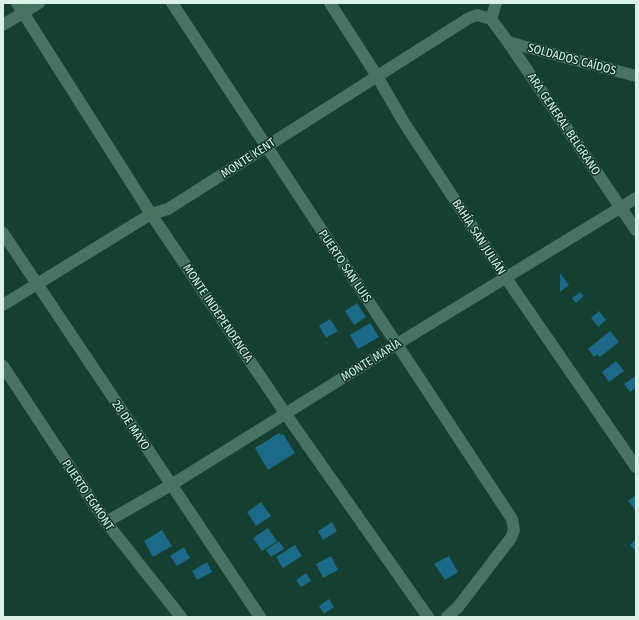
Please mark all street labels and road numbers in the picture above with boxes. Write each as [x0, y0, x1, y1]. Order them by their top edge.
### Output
street label: SOLDADOS CAÍDOS [526, 39, 618, 78]
street label: ARA GENERAL BELGRANO [525, 70, 603, 178]
street label: MONTE KENT [218, 135, 278, 181]
street label: BAHÍA SAN JULIÁN [449, 196, 509, 277]
street label: PUERTO SAN LUIS [316, 227, 374, 305]
street label: MONTE INDEPENDENCIA [180, 261, 256, 365]
street label: MONTE MARÍA [338, 335, 404, 384]
street label: 28 DE MAYO [109, 397, 153, 453]
street label: PUERTO EGMONT [59, 457, 117, 533]

